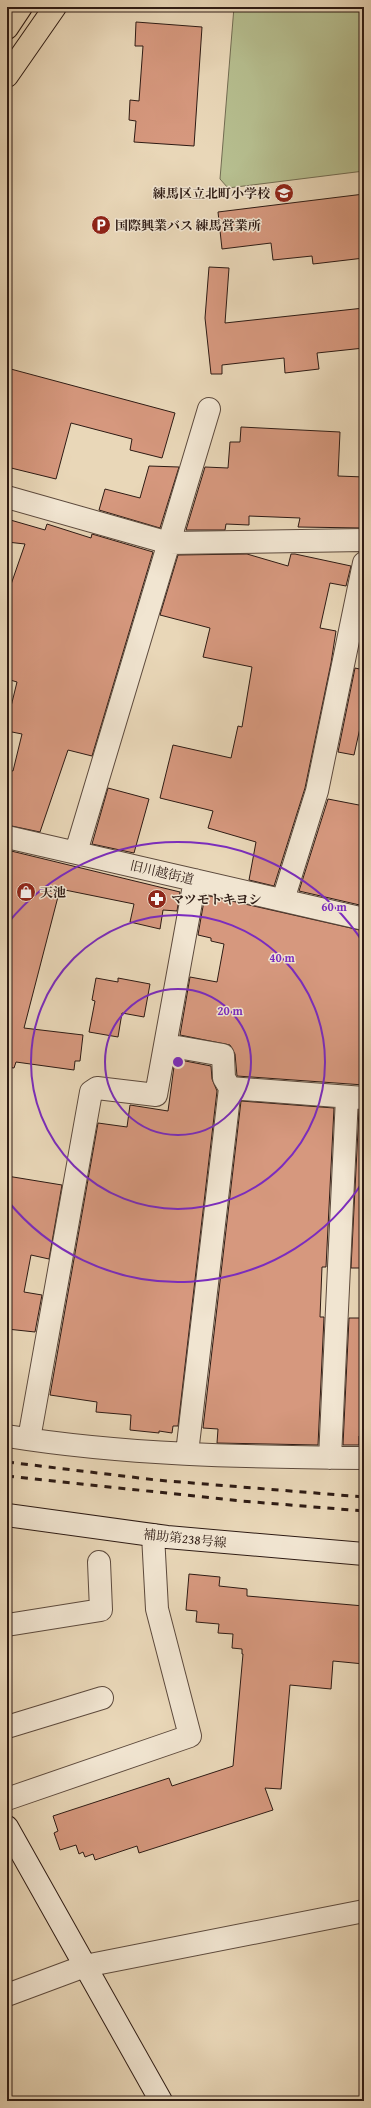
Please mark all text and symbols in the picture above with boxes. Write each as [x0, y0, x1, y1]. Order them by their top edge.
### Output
school or university icon: 練馬区立北町小学校 [273, 182, 295, 204]
place label: 練馬区立北町小学校 [153, 184, 271, 203]
parking icon: 国際興業バス 練馬営業所 [90, 214, 112, 236]
place label: 国際興業バス 練馬営業所 [115, 216, 261, 235]
street label: 旧川越街道 [128, 856, 196, 889]
shop icon: 天池 [15, 881, 37, 903]
place label: 天池 [40, 883, 66, 902]
pharmacy icon: マツモトキヨシ [146, 888, 168, 910]
place label: マツモトキヨシ [171, 890, 262, 909]
text: 60 m [321, 898, 347, 915]
text: 40 m [269, 949, 295, 966]
text: 20 m [217, 1002, 243, 1019]
centre of rings [171, 1055, 185, 1069]
street label: 補助第238号線 [142, 1525, 228, 1552]

